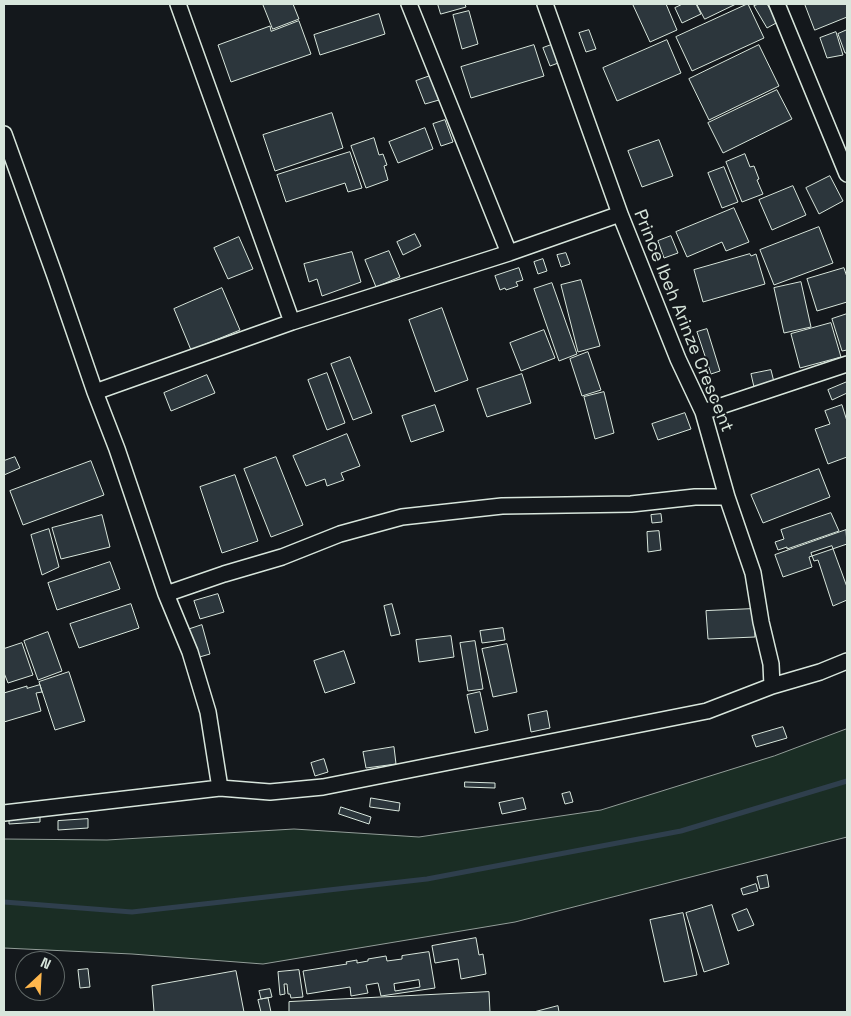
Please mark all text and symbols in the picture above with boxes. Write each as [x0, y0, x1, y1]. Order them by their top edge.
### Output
street label: Prince Ibeh Arinze Crescent [628, 207, 738, 435]
north arrow [15, 951, 65, 1001]
text: N [38, 953, 54, 973]

